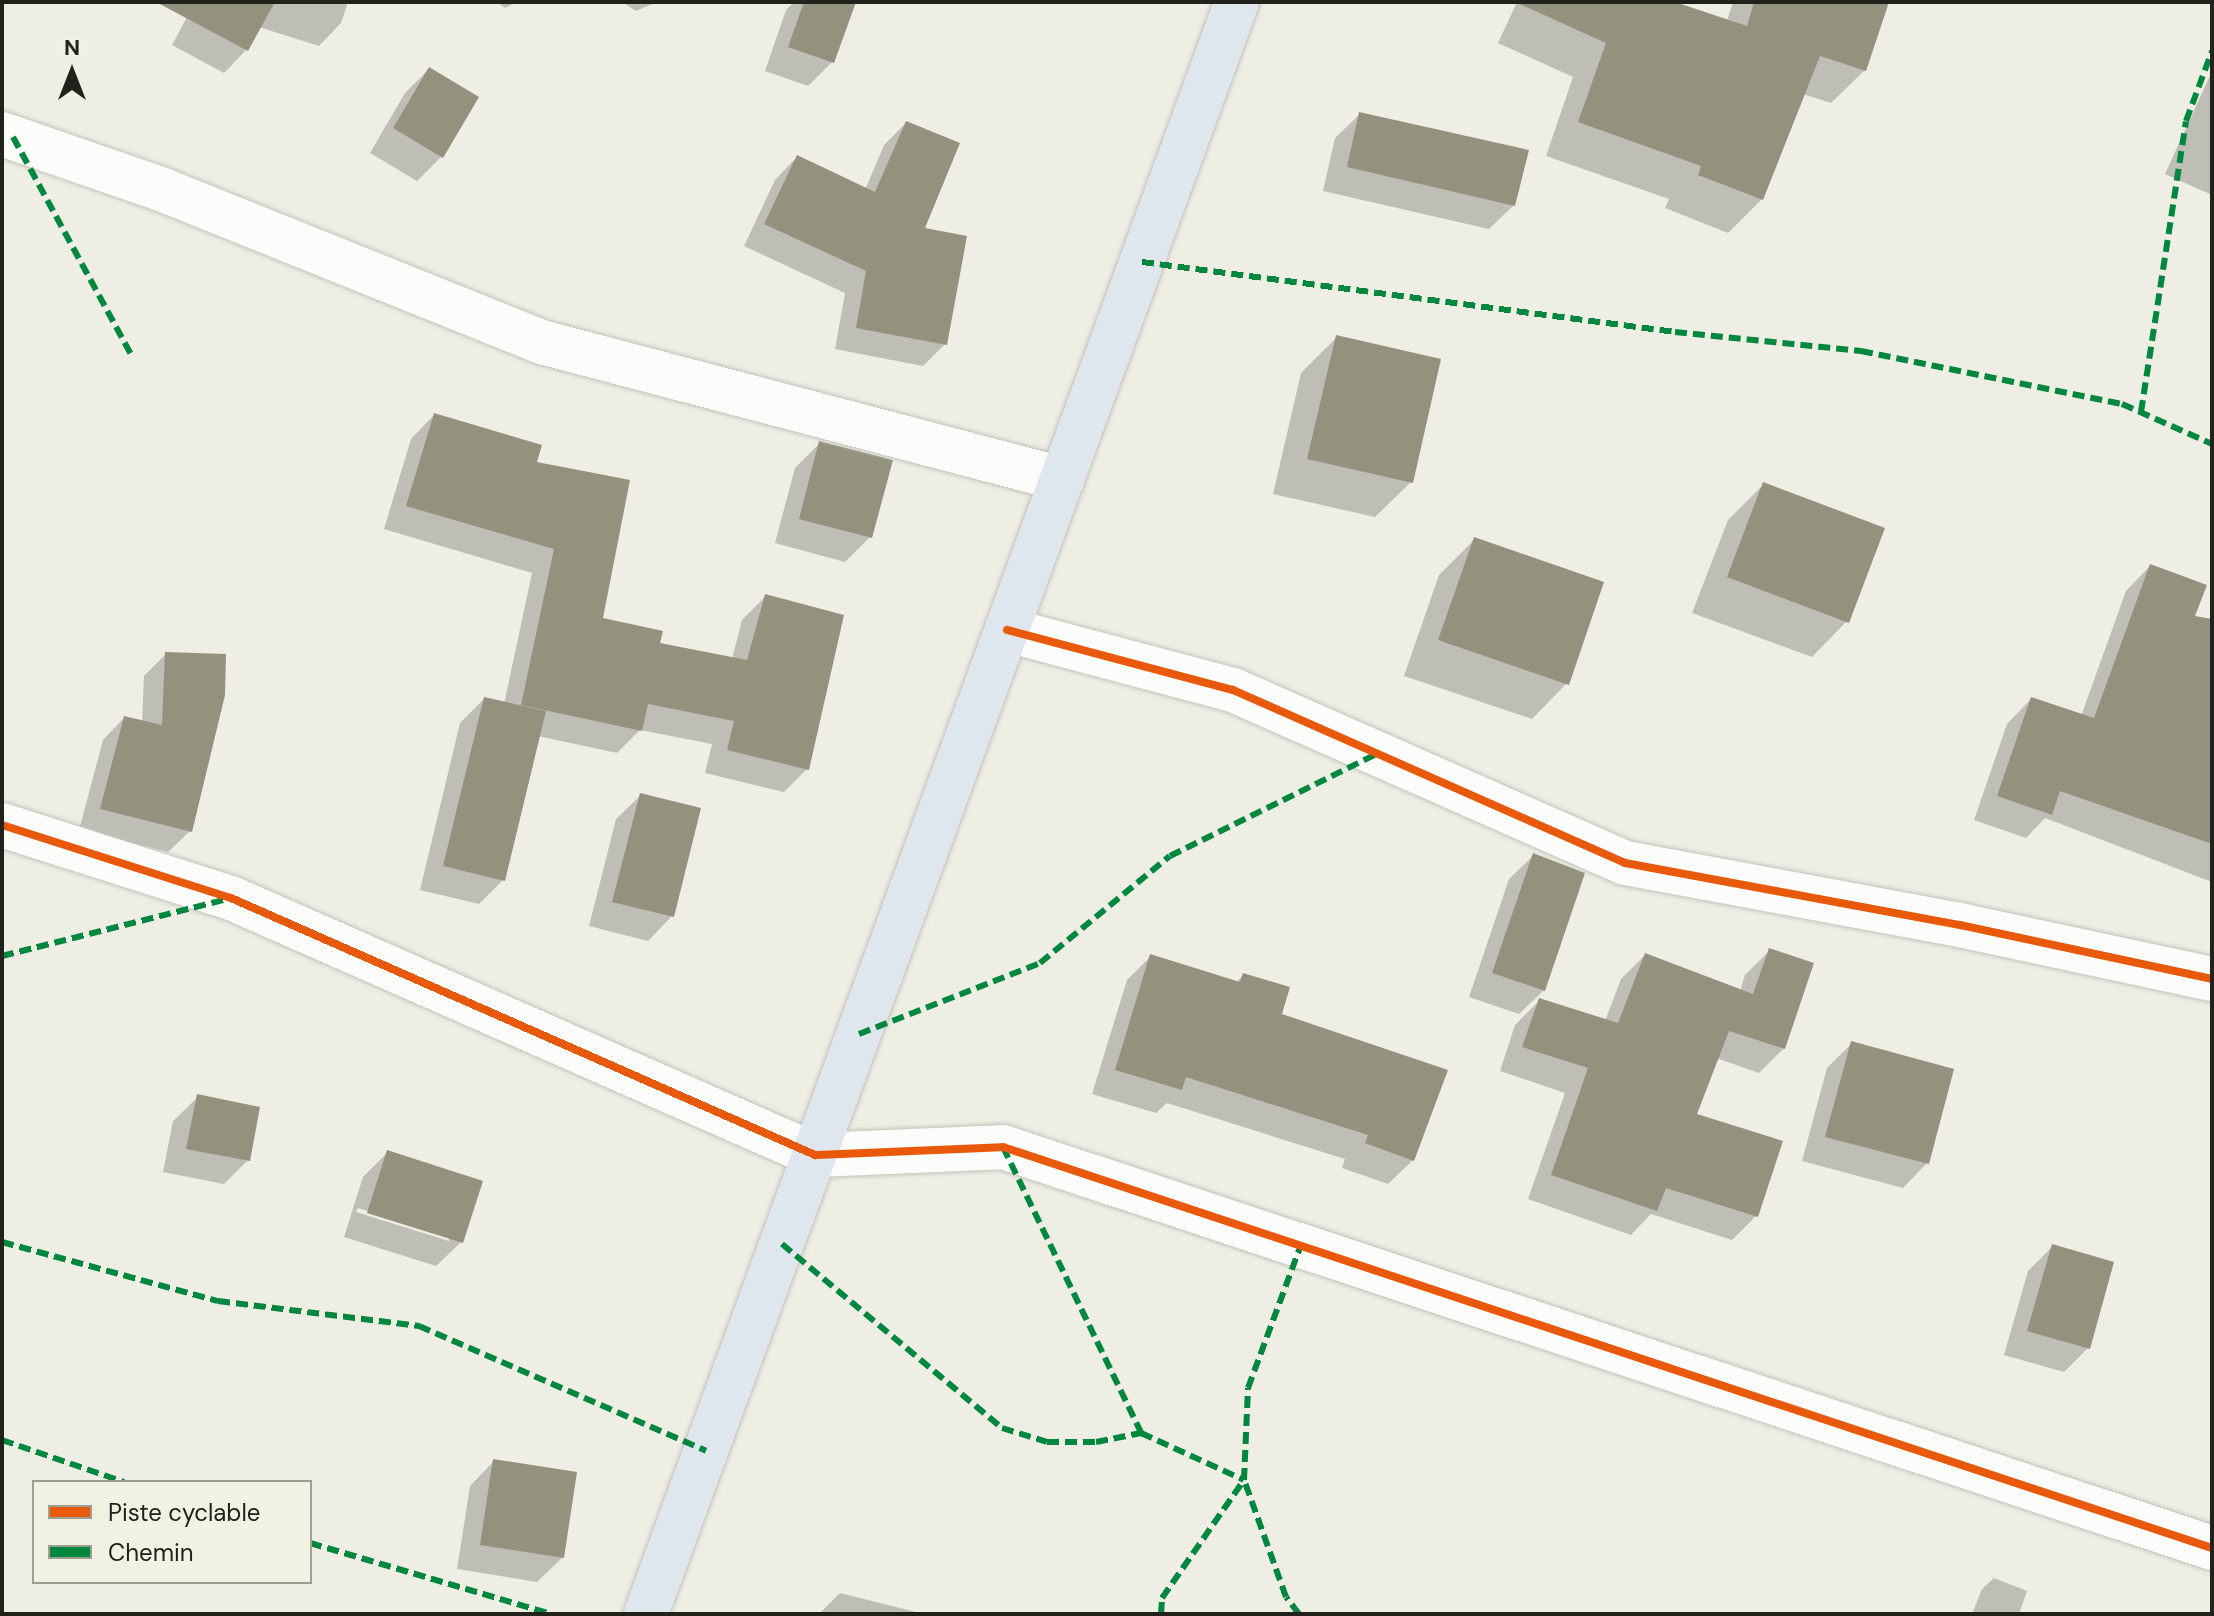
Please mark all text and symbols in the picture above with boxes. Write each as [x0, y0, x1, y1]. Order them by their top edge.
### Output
north arrow [32, 32, 112, 112]
text: N [64, 33, 80, 62]
legend [32, 1480, 312, 1584]
text: Piste cyclable [108, 1497, 260, 1528]
text: Chemin [108, 1537, 194, 1568]

